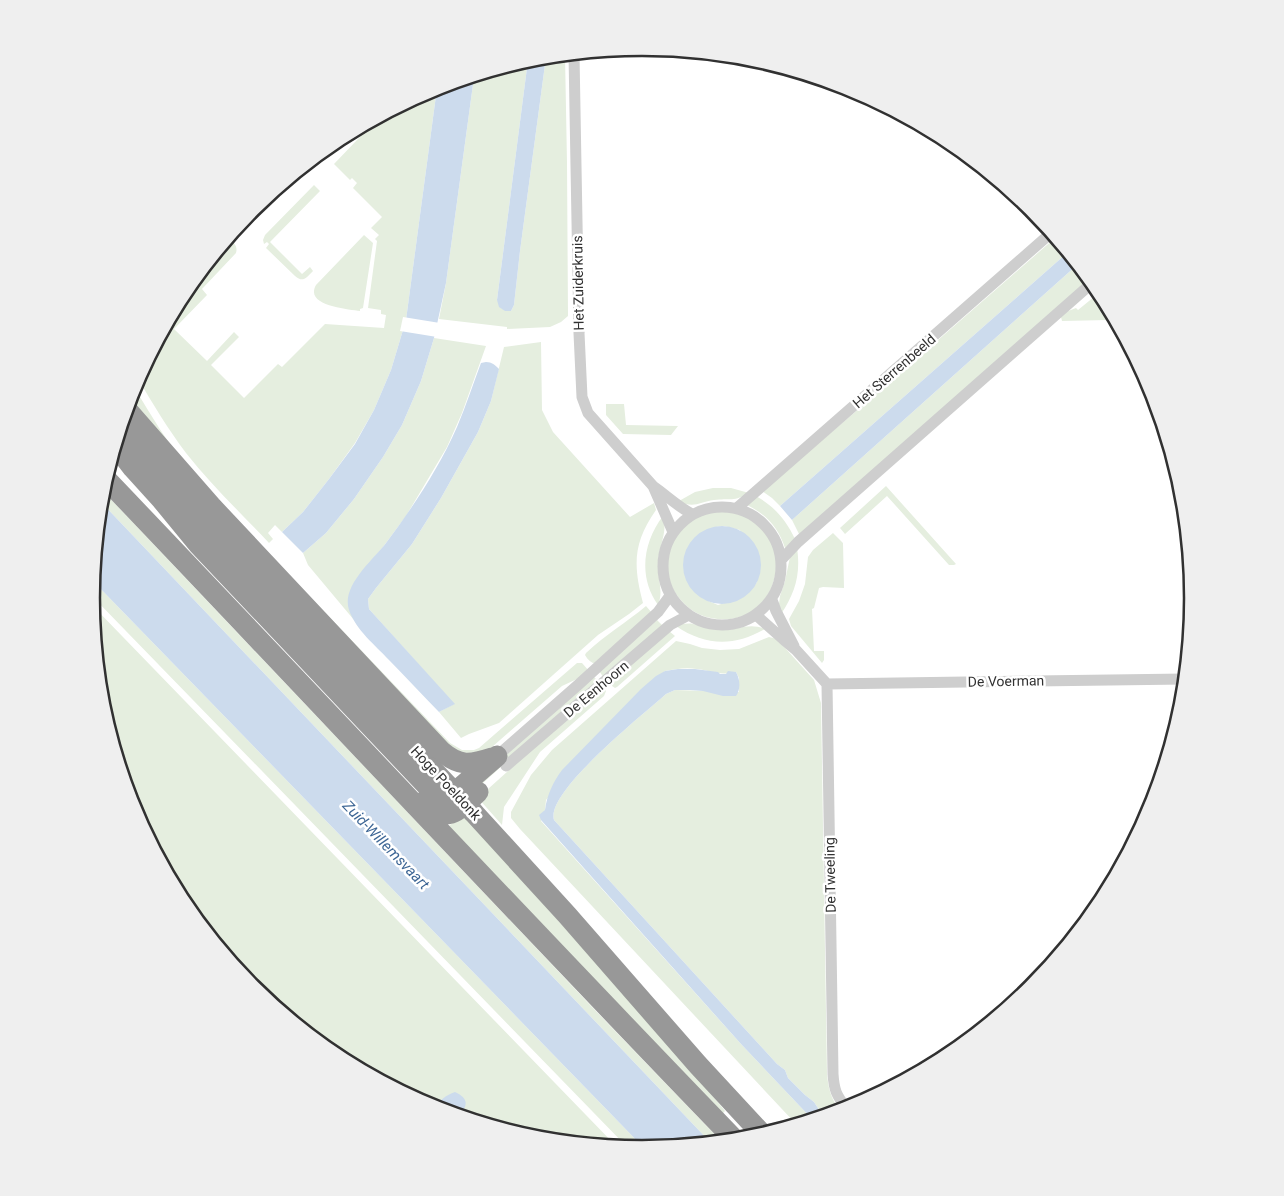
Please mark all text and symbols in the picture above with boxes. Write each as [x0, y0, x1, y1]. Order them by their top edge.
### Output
street label: Het Zuiderkruis [569, 235, 587, 331]
street label: Het Sterrenbeeld [849, 331, 939, 411]
street label: De Eenhoorn [561, 657, 631, 721]
street label: De Voerman [968, 672, 1044, 690]
street label: Hoge Poeldonk [408, 743, 485, 824]
water label: Zuid-Willemsvaart [338, 796, 433, 893]
street label: De Tweeling [821, 837, 839, 913]

